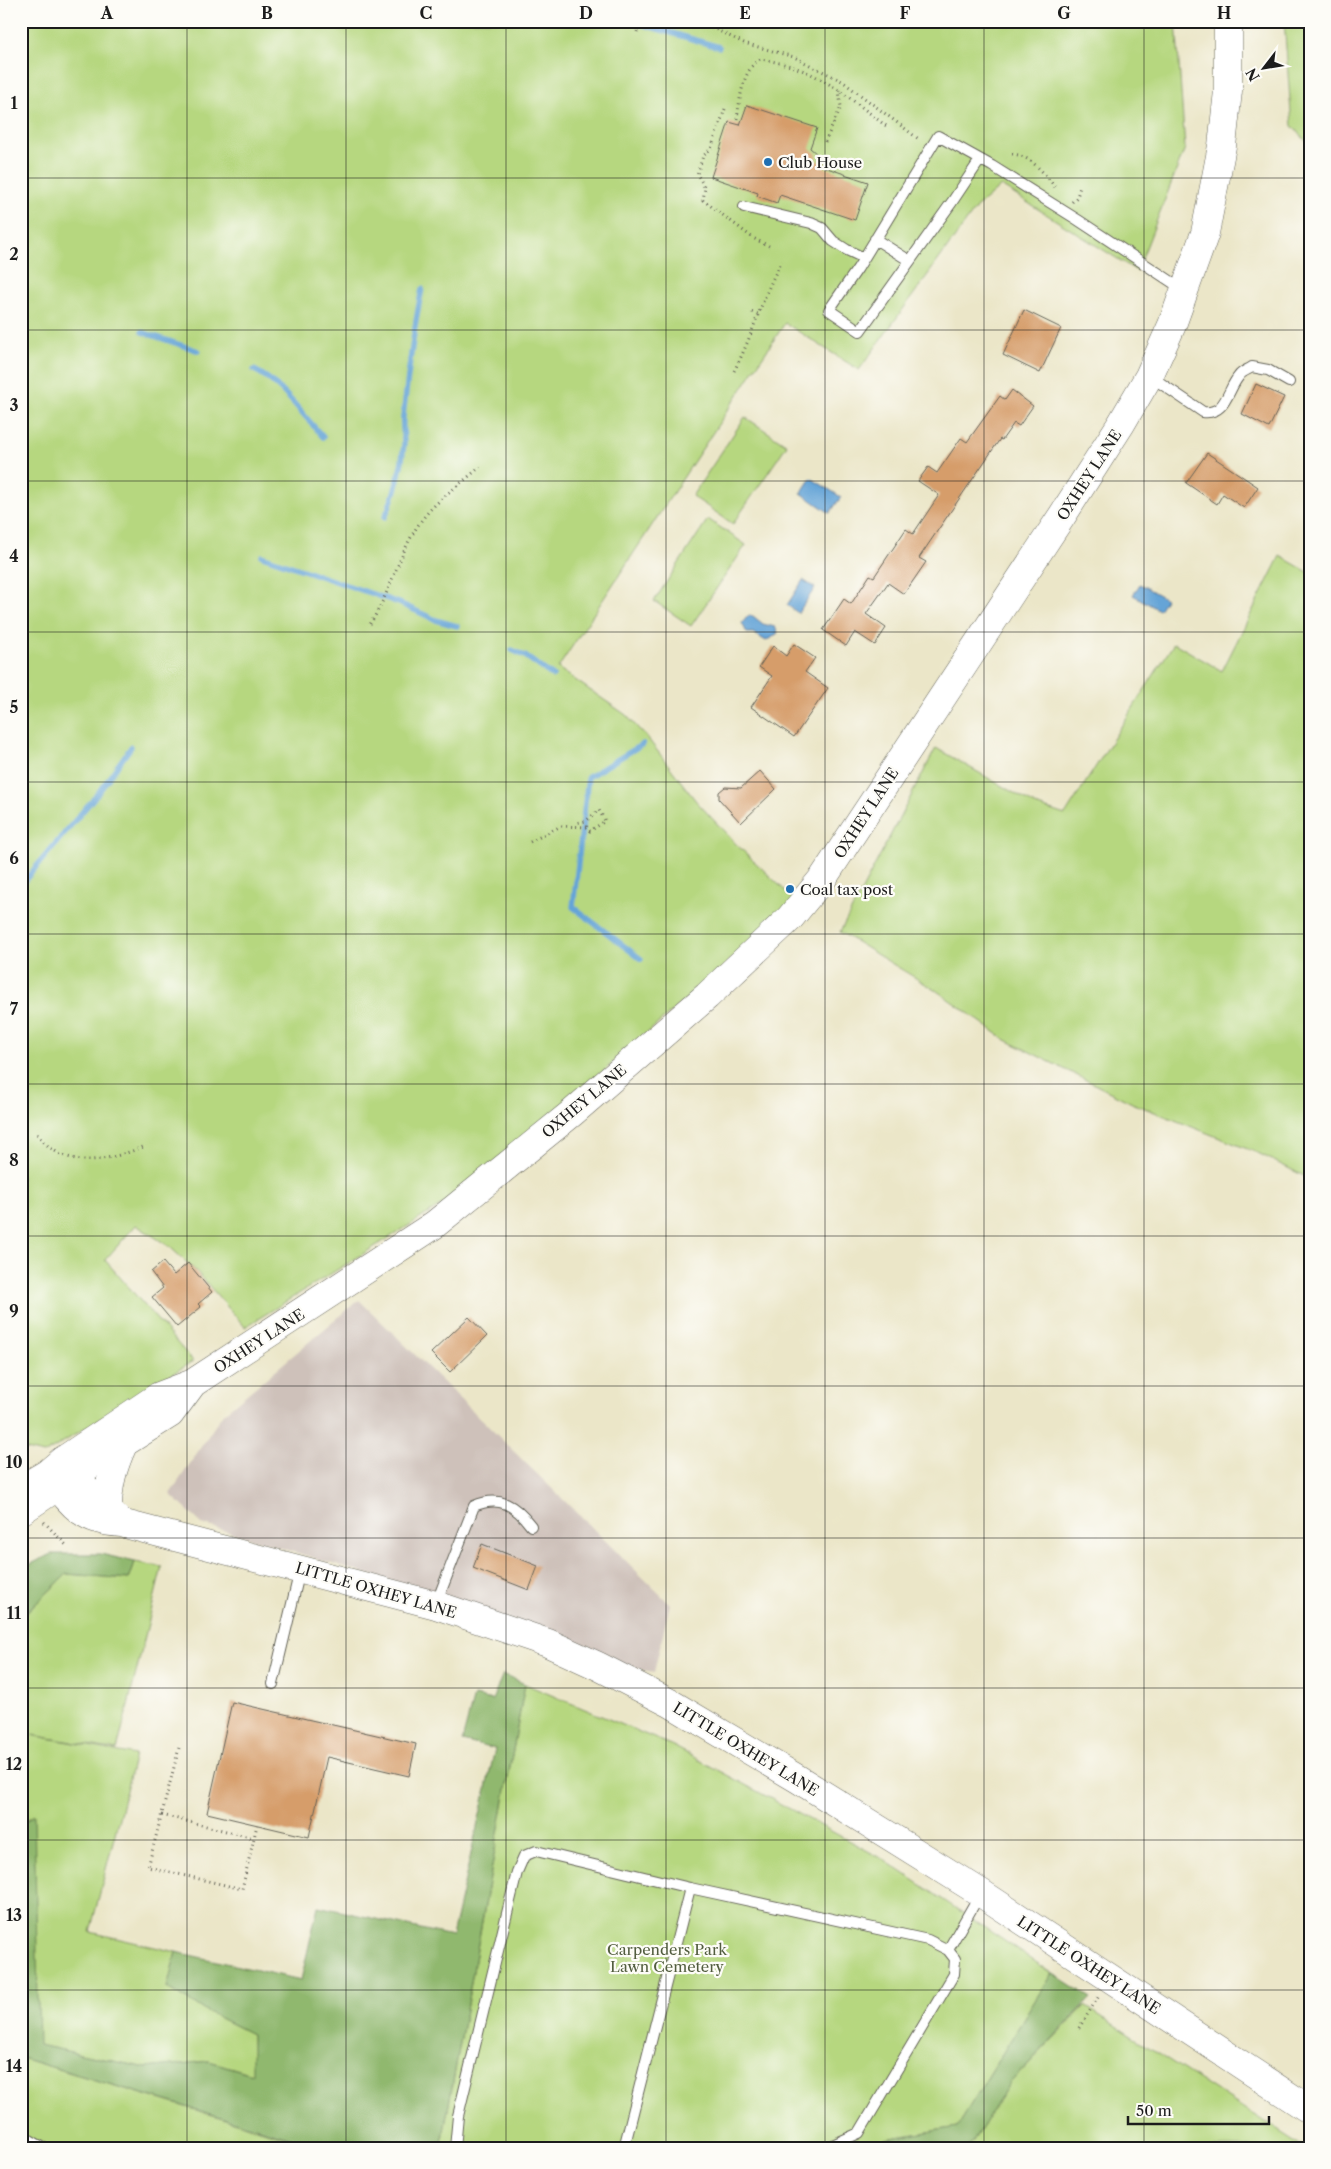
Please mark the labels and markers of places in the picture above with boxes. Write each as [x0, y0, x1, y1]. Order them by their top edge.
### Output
place label: Club House [778, 153, 862, 172]
marker: Club House [762, 156, 774, 168]
place label: Coal tax post [800, 880, 894, 899]
marker: Coal tax post [784, 883, 796, 895]

